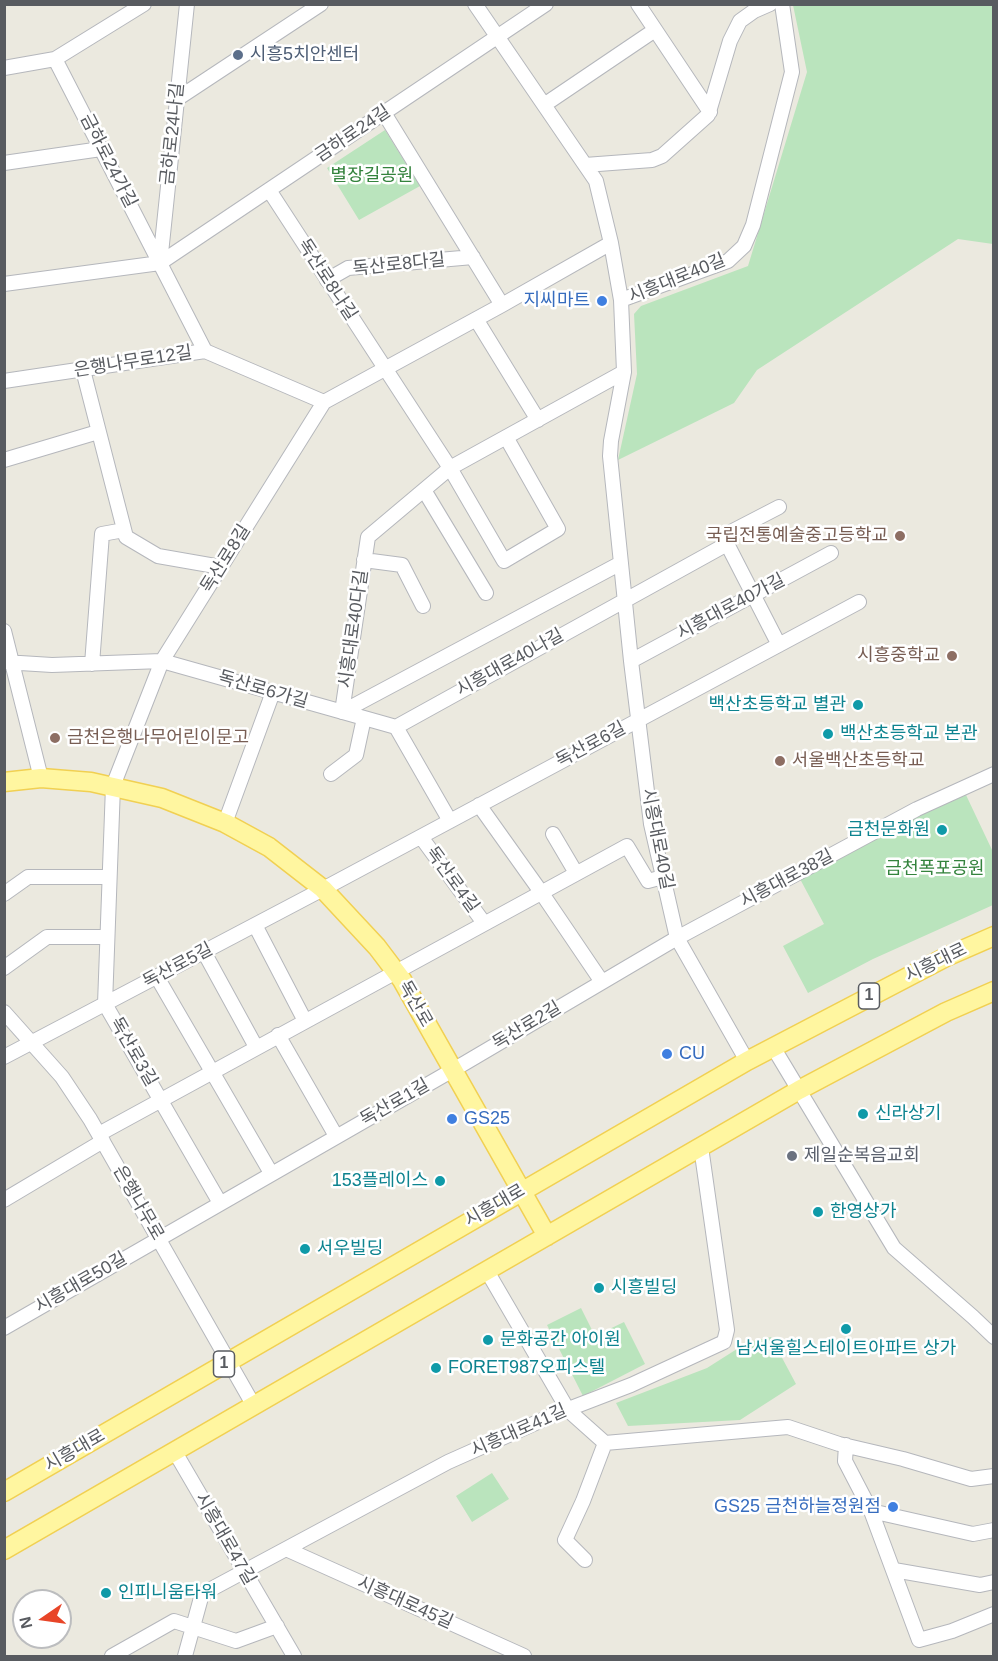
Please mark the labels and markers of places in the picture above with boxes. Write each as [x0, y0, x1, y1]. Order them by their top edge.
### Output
place label: 시흥5치안센터 [250, 44, 359, 66]
marker: 시흥5치안센터 [231, 48, 245, 62]
place label: 지씨마트 [524, 290, 590, 312]
marker: 지씨마트 [595, 294, 609, 308]
place label: 국립전통예술중고등학교 [706, 525, 888, 547]
marker: 국립전통예술중고등학교 [893, 529, 907, 543]
place label: 시흥중학교 [857, 645, 940, 667]
marker: 시흥중학교 [945, 649, 959, 663]
place label: 백산초등학교 별관 [709, 694, 846, 716]
marker: 백산초등학교 별관 [851, 698, 865, 712]
place label: 백산초등학교 본관 [840, 723, 977, 745]
place label: 금천은행나무어린이문고 [67, 727, 249, 749]
marker: 백산초등학교 본관 [821, 727, 835, 741]
marker: 금천은행나무어린이문고 [48, 731, 62, 745]
place label: 서울백산초등학교 [792, 750, 924, 772]
marker: 서울백산초등학교 [773, 754, 787, 768]
place label: 금천문화원 [847, 819, 930, 841]
marker: 금천문화원 [935, 823, 949, 837]
place label: CU [679, 1043, 705, 1065]
marker: CU [660, 1047, 674, 1061]
place label: 신라상기 [875, 1103, 941, 1125]
marker: 신라상기 [856, 1107, 870, 1121]
place label: GS25 [464, 1108, 510, 1130]
marker: GS25 [445, 1112, 459, 1126]
place label: 제일순복음교회 [804, 1145, 920, 1167]
marker: 제일순복음교회 [785, 1149, 799, 1163]
place label: 153플레이스 [332, 1170, 428, 1192]
marker: 153플레이스 [433, 1174, 447, 1188]
place label: 한영상가 [830, 1201, 896, 1223]
marker: 한영상가 [811, 1205, 825, 1219]
place label: 서우빌딩 [317, 1238, 383, 1260]
marker: 서우빌딩 [298, 1242, 312, 1256]
place label: 시흥빌딩 [611, 1277, 677, 1299]
marker: 시흥빌딩 [592, 1281, 606, 1295]
marker: 남서울힐스테이트아파트 상가 [839, 1322, 853, 1336]
place label: 문화공간 아이원 [500, 1329, 621, 1351]
marker: 문화공간 아이원 [481, 1333, 495, 1347]
place label: 남서울힐스테이트아파트 상가 [736, 1338, 956, 1360]
place label: FORET987오피스텔 [448, 1357, 605, 1379]
marker: FORET987오피스텔 [429, 1361, 443, 1375]
place label: GS25 금천하늘정원점 [714, 1496, 881, 1518]
marker: GS25 금천하늘정원점 [886, 1500, 900, 1514]
place label: 인피니움타워 [118, 1582, 217, 1604]
marker: 인피니움타워 [99, 1586, 113, 1600]

